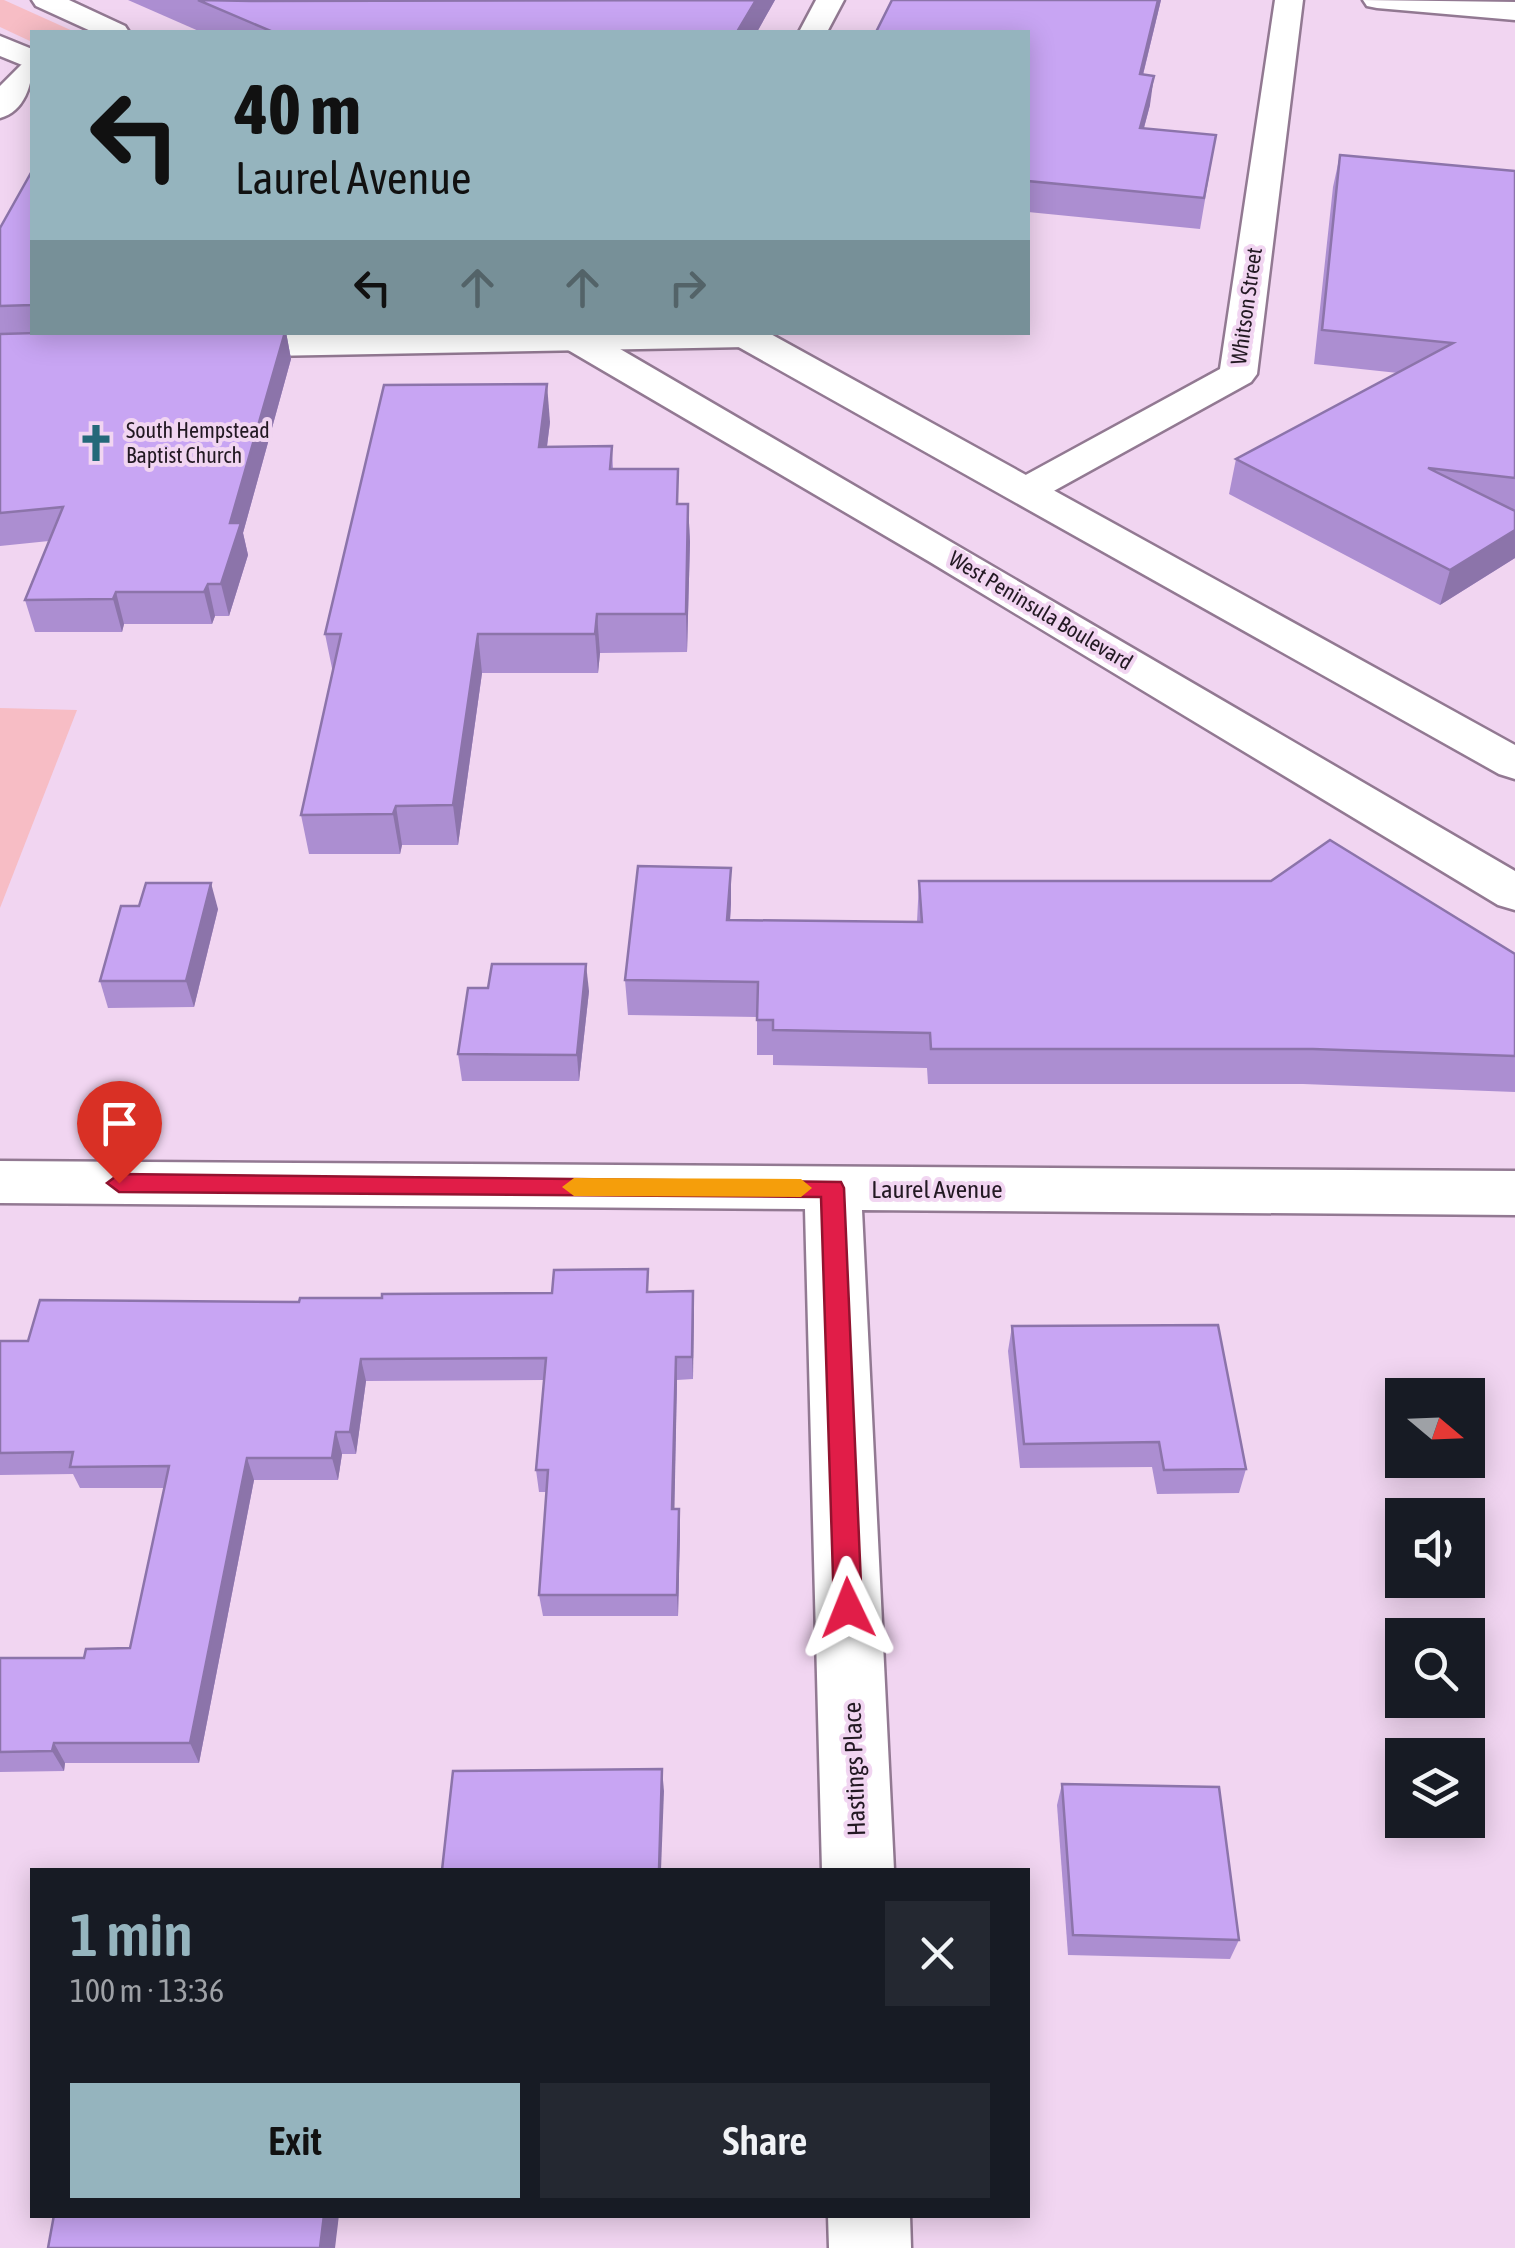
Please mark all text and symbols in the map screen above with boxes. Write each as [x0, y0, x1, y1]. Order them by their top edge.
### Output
text: 40 m [235, 69, 361, 149]
icon: left [70, 70, 200, 200]
text: Laurel Avenue [235, 152, 471, 204]
street label: Whitson Street [1225, 246, 1267, 366]
icon: left [345, 260, 400, 315]
icon: ahead [450, 260, 505, 315]
icon: ahead [555, 260, 610, 315]
icon: right [660, 260, 715, 315]
place label: South Hempstead Baptist Church [126, 417, 270, 468]
church icon: South Hempstead Baptist Church [75, 422, 117, 464]
street label: West Peninsula Boulevard [944, 545, 1138, 675]
pin [77, 1081, 162, 1184]
icon: arrive [92, 1096, 147, 1151]
street label: Laurel Avenue [871, 1175, 1003, 1203]
north arrow [1385, 1378, 1485, 1478]
map controls [1385, 1378, 1485, 1838]
button: sound [1385, 1498, 1485, 1598]
position arrow [796, 1556, 900, 1660]
button: search [1385, 1618, 1485, 1718]
street label: Hastings Place [838, 1701, 870, 1837]
button: layers [1385, 1738, 1485, 1838]
text: 1 min [70, 1900, 193, 1969]
button: close [885, 1901, 990, 2006]
text: 100 m · 13:36 [70, 1972, 224, 2009]
button: Exit [70, 2083, 520, 2198]
button: Share [540, 2083, 990, 2198]

